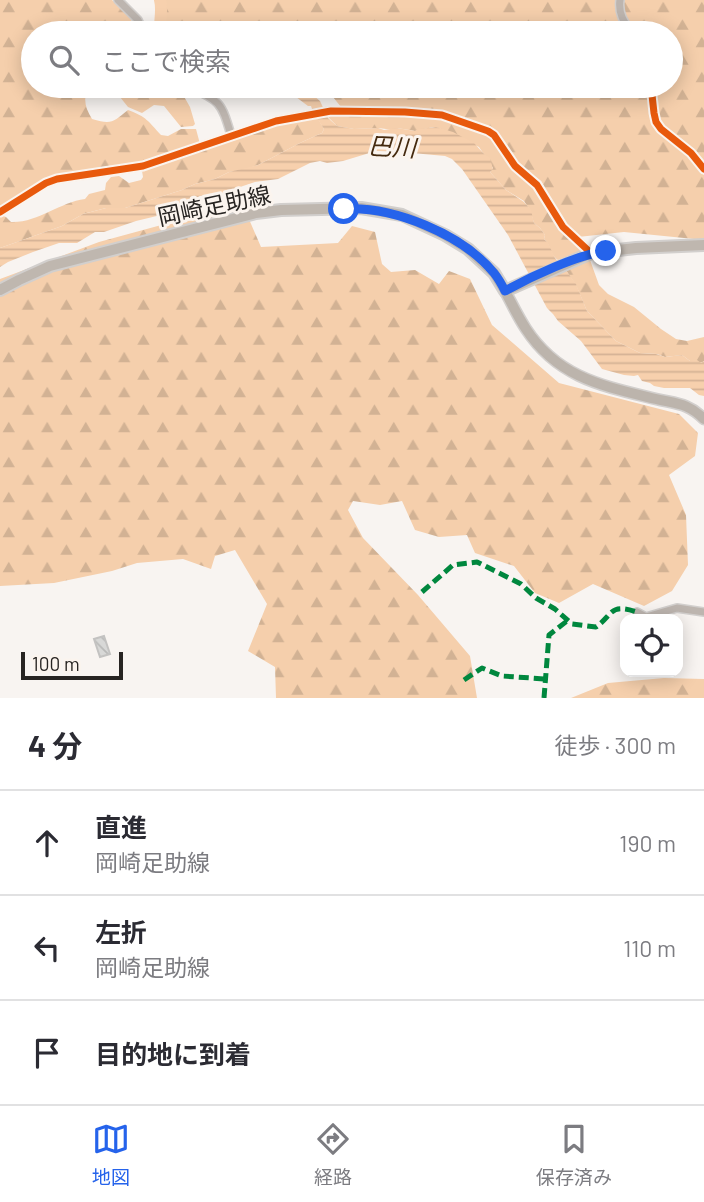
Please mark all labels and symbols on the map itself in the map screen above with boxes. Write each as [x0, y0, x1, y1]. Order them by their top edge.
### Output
water label: 巴川 [367, 130, 420, 162]
street label: 岡崎足助線 [155, 179, 273, 231]
route start [328, 193, 359, 224]
route end [590, 235, 621, 266]
scale bar [21, 649, 122, 681]

